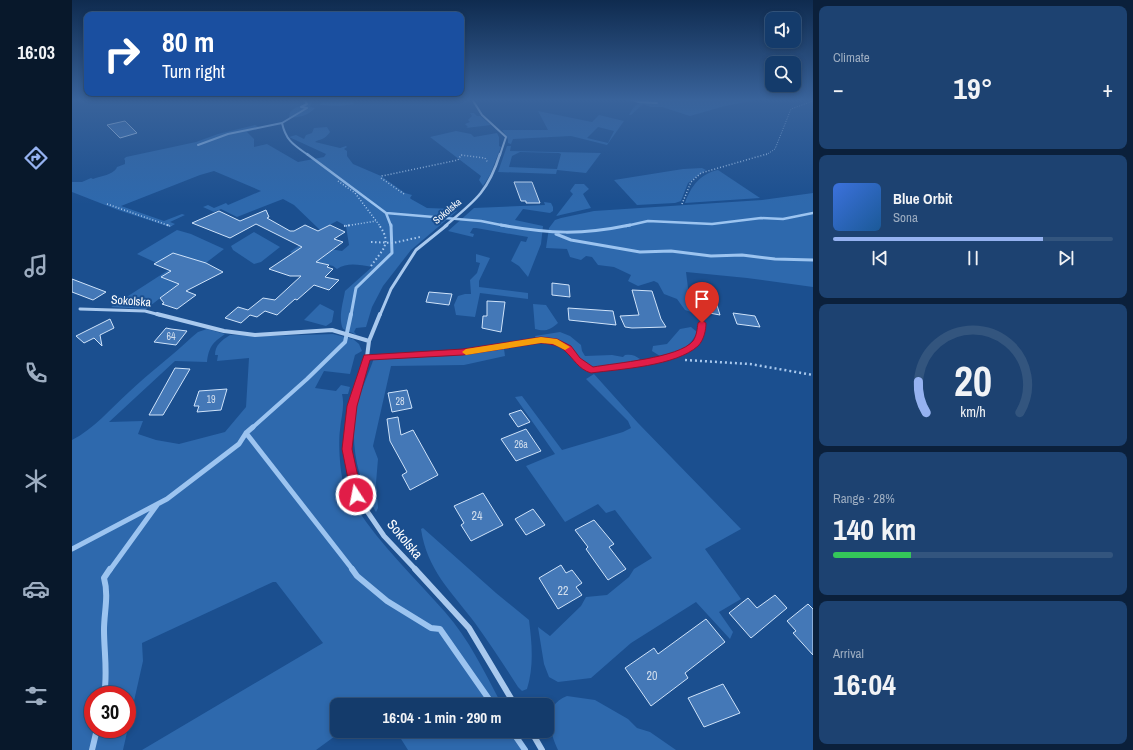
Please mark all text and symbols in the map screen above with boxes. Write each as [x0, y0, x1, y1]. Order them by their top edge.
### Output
map controls [765, 12, 801, 92]
button: sound [765, 12, 801, 48]
text: 80 m [162, 23, 214, 61]
icon: right [96, 28, 148, 80]
text: 16:03 [17, 40, 55, 65]
text: Climate [833, 49, 870, 66]
button: search [765, 56, 801, 92]
text: Turn right [162, 59, 225, 84]
text: 19° [953, 68, 993, 108]
text: − [833, 74, 844, 104]
text: + [1102, 74, 1113, 104]
icon: directions [22, 144, 50, 172]
text: Blue Orbit [893, 188, 952, 209]
street label: Sokolska [430, 195, 464, 227]
text: Sona [893, 209, 918, 226]
icon: previous [869, 247, 891, 269]
icon: pause [962, 247, 984, 269]
icon: next [1055, 247, 1077, 269]
icon: music [22, 252, 50, 280]
pin [685, 282, 719, 323]
icon: arrive [691, 288, 713, 310]
street label: Sokolska [111, 292, 152, 310]
house number: 64 [166, 330, 176, 343]
text: 20 [954, 353, 992, 409]
icon: phone [22, 359, 50, 387]
house number: 19 [206, 393, 216, 406]
house number: 28 [395, 395, 405, 408]
text: km/h [960, 402, 986, 421]
house number: 26a [514, 438, 528, 451]
icon: climate [22, 467, 50, 495]
position arrow [335, 474, 377, 516]
text: Range · 28% [833, 490, 895, 507]
house number: 24 [472, 508, 483, 524]
text: 140 km [833, 509, 916, 549]
street label: Sokolska [383, 515, 427, 563]
icon: car [22, 575, 50, 603]
house number: 22 [558, 583, 568, 599]
text: Arrival [833, 645, 864, 662]
text: 16:04 [833, 664, 896, 704]
house number: 20 [647, 668, 657, 684]
icon: filters [22, 682, 50, 710]
speed limit sign: 30 [84, 686, 136, 738]
text: 16:04 · 1 min · 290 m [383, 707, 501, 728]

